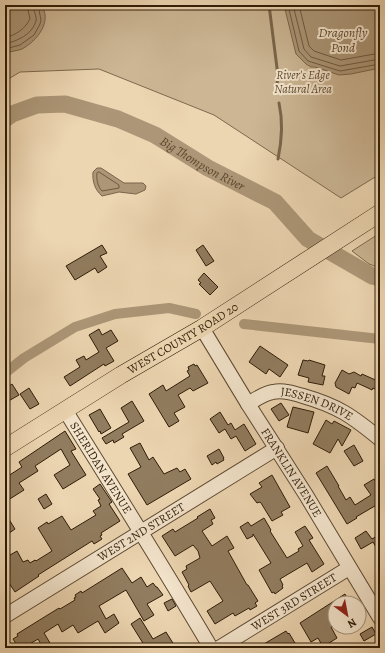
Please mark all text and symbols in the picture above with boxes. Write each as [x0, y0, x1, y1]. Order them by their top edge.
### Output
water label: Dragonfly Pond [319, 24, 368, 56]
park label: River's Edge Natural Area [274, 67, 332, 97]
water label: Big Thompson River [157, 132, 248, 195]
street label: WEST COUNTY ROAD 20 [124, 299, 241, 378]
street label: JESSEN DRIVE [280, 383, 356, 424]
street label: SHERIDAN AVENUE [66, 419, 136, 517]
street label: FRANKLIN AVENUE [257, 425, 326, 520]
street label: WEST 2ND STREET [94, 499, 188, 565]
street label: WEST 3RD STREET [247, 569, 340, 635]
north arrow [327, 595, 367, 635]
text: N [345, 615, 359, 632]

